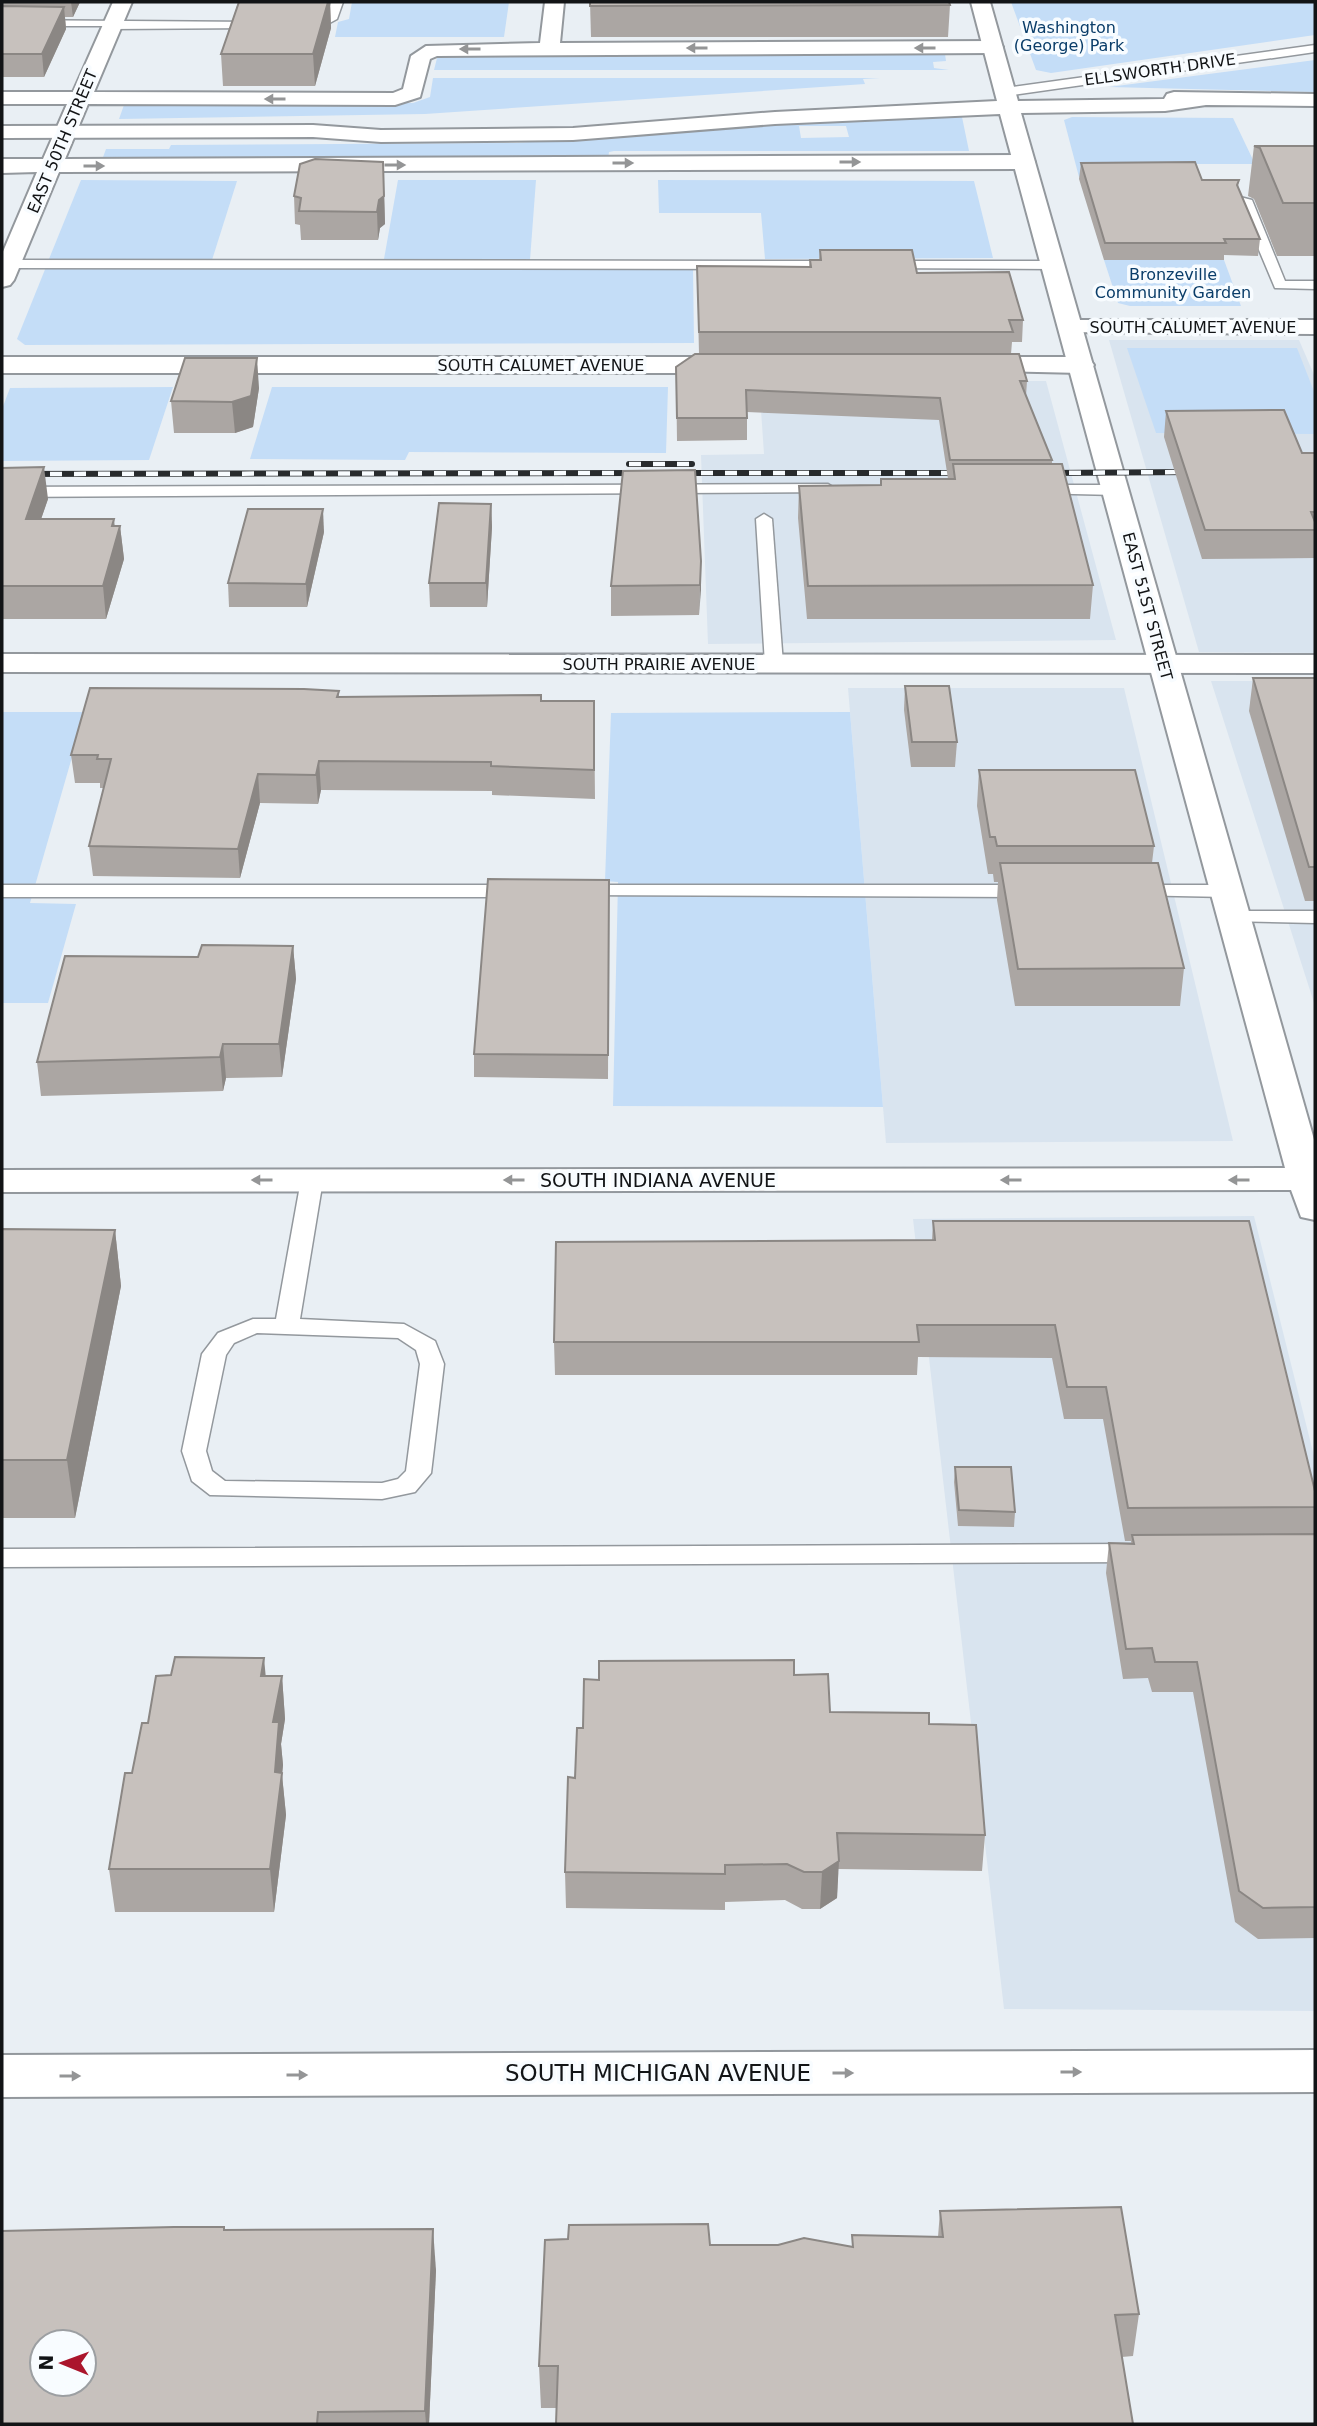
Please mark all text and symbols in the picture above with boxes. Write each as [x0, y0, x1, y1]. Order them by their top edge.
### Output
park label: Washington (George) Park [1014, 18, 1125, 55]
one-way arrow [686, 42, 708, 54]
one-way arrow [913, 42, 935, 53]
one-way arrow [458, 43, 480, 55]
street label: ELLSWORTH DRIVE [1083, 49, 1237, 90]
street label: EAST 50TH STREET [24, 66, 101, 216]
one-way arrow [264, 93, 286, 105]
one-way arrow [840, 157, 862, 168]
one-way arrow [612, 158, 634, 169]
one-way arrow [385, 159, 407, 170]
one-way arrow [84, 160, 106, 172]
park label: Bronzeville Community Garden [1095, 265, 1251, 302]
street label: SOUTH CALUMET AVENUE [1090, 318, 1296, 337]
street label: SOUTH CALUMET AVENUE [438, 356, 644, 375]
street label: EAST 51ST STREET [1119, 530, 1176, 682]
street label: SOUTH PRAIRIE AVENUE [563, 655, 755, 674]
street label: SOUTH INDIANA AVENUE [540, 1169, 776, 1191]
one-way arrow [251, 1174, 273, 1186]
one-way arrow [503, 1174, 525, 1186]
one-way arrow [1000, 1174, 1022, 1186]
one-way arrow [1227, 1174, 1249, 1186]
street label: SOUTH MICHIGAN AVENUE [505, 2060, 811, 2086]
one-way arrow [1060, 2066, 1082, 2078]
one-way arrow [833, 2067, 855, 2079]
one-way arrow [287, 2069, 309, 2081]
one-way arrow [59, 2070, 81, 2082]
north arrow [28, 2328, 98, 2398]
text: N [35, 2355, 57, 2371]

